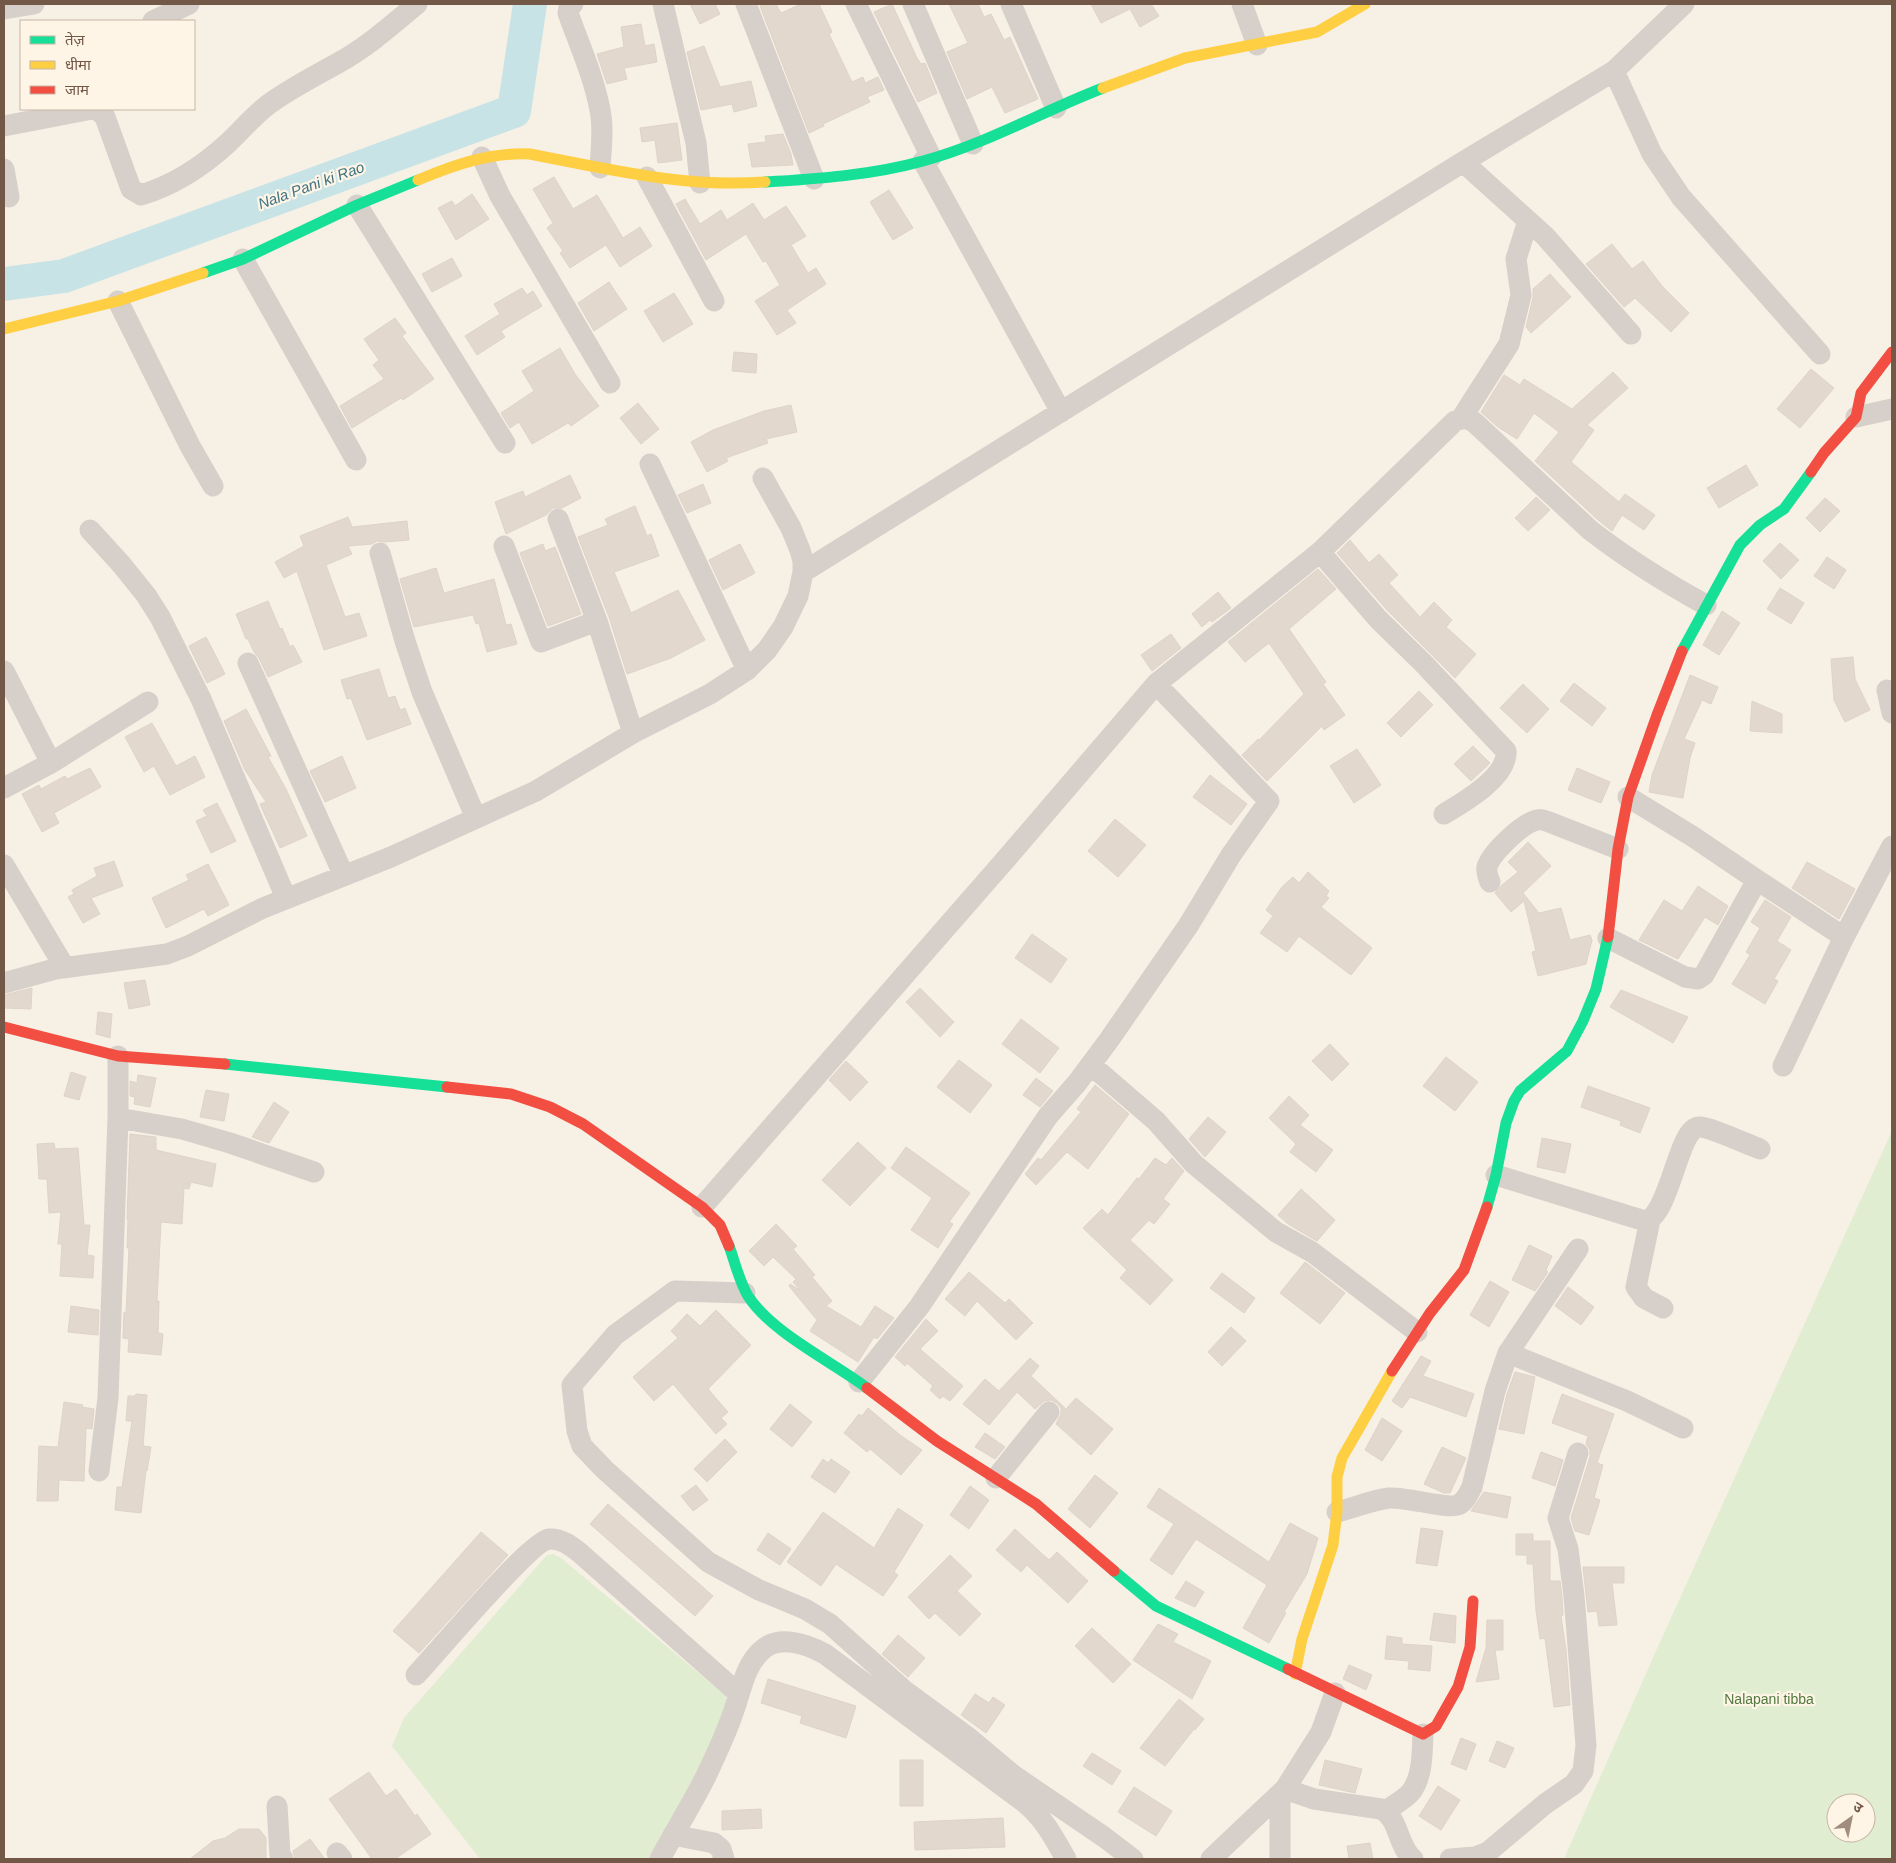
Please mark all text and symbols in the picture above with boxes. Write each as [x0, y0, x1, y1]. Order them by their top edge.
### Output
legend [20, 20, 195, 110]
text: तेज़ [65, 31, 86, 48]
text: धीमा [65, 56, 92, 73]
text: जाम [65, 81, 90, 98]
water label: Nala Pani ki Rao [256, 158, 366, 212]
park label: Nalapani tibba [1724, 1691, 1814, 1707]
north arrow [1826, 1793, 1876, 1843]
text: उ [1850, 1798, 1867, 1816]

